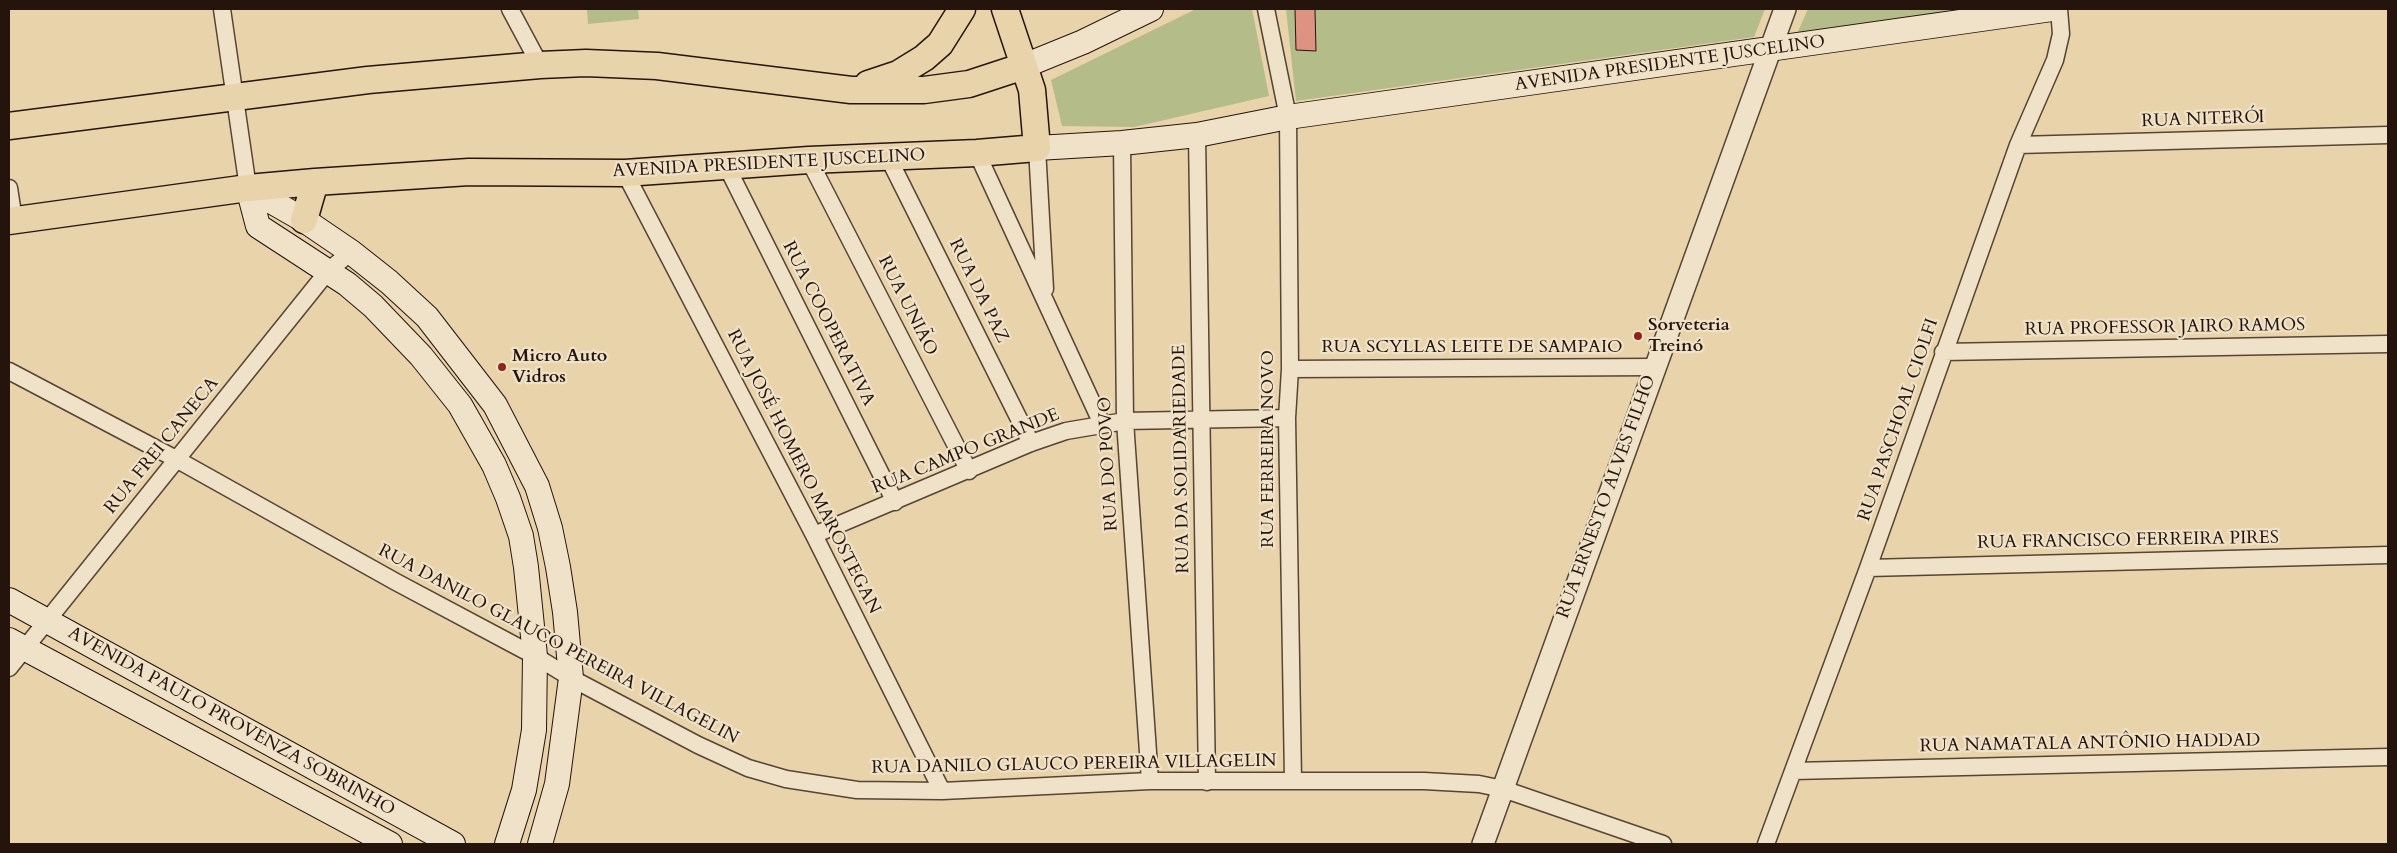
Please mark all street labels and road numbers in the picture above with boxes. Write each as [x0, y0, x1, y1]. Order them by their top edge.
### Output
street label: AVENIDA PRESIDENTE JUSCELINO [1513, 32, 1827, 96]
street label: RUA NITERÓI [2141, 107, 2265, 133]
street label: AVENIDA PRESIDENTE JUSCELINO [612, 145, 926, 183]
street label: RUA DA PAZ [943, 235, 1013, 347]
street label: RUA COOPERATIVA [777, 238, 879, 410]
street label: RUA UNIÃO [873, 252, 941, 360]
street label: RUA PROFESSOR JAIRO RAMOS [2025, 315, 2305, 341]
street label: RUA PASCHOAL CIOLFI [1854, 316, 1944, 524]
street label: RUA JOSÉ HOMERO MAROSTEGAN [722, 326, 884, 618]
street label: RUA SCYLLAS LEITE DE SAMPAIO [1321, 337, 1623, 359]
street label: RUA DA SOLIDARIEDADE [1169, 344, 1195, 574]
street label: RUA FERREIRA NOVO [1258, 350, 1280, 548]
street label: RUA ERNESTO ALVES FILHO [1553, 372, 1661, 622]
street label: RUA FREI CANECA [100, 373, 224, 519]
street label: RUA DO POVO [1095, 396, 1123, 532]
street label: RUA CAMPO GRANDE [869, 405, 1063, 499]
street label: RUA FRANCISCO FERREIRA PIRES [1977, 528, 2279, 554]
street label: RUA DANILO GLAUCO PEREIRA VILLAGELIN [374, 540, 742, 750]
street label: AVENIDA PAULO PROVENZA SOBRINHO [64, 623, 398, 821]
street label: RUA NAMATALA ANTÔNIO HADDAD [1920, 730, 2260, 758]
street label: RUA DANILO GLAUCO PEREIRA VILLAGELIN [871, 751, 1277, 779]

